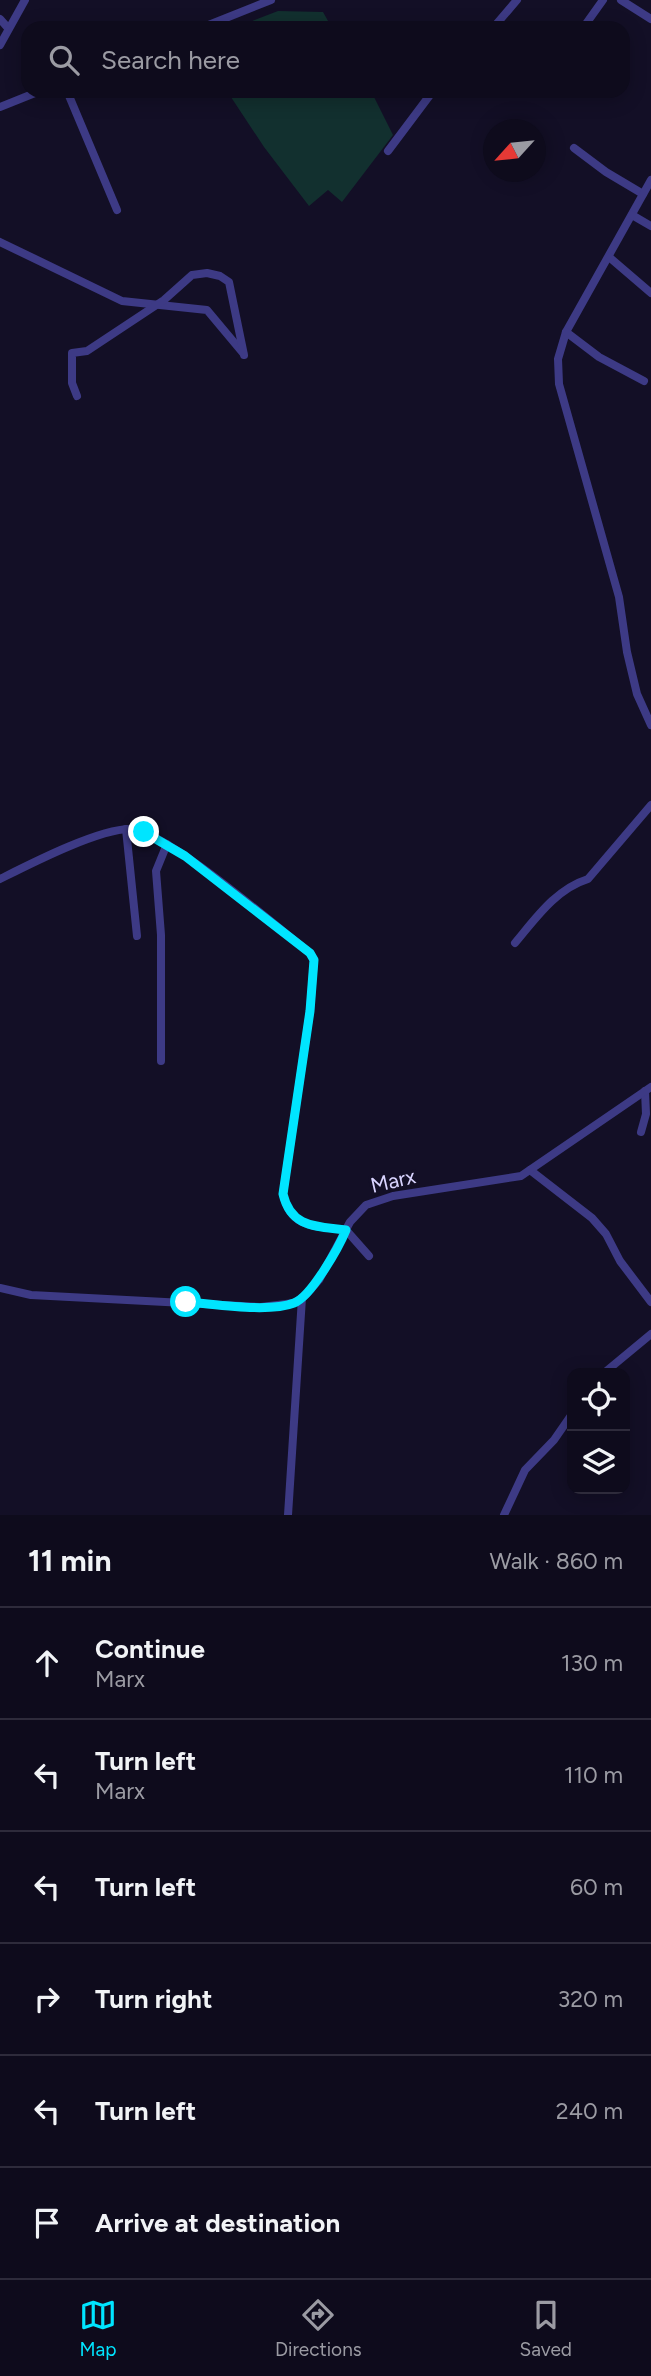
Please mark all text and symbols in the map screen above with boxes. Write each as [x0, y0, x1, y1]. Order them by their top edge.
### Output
search box [21, 21, 630, 98]
icon: search [45, 41, 83, 79]
text: Search here [101, 44, 240, 76]
north arrow [483, 119, 546, 182]
route end [128, 816, 159, 847]
street label: Marx [368, 1163, 418, 1198]
route start [170, 1286, 201, 1317]
map controls [567, 1368, 630, 1494]
button: locate [567, 1368, 630, 1431]
button: layers [567, 1431, 630, 1494]
text: 11 min [28, 1542, 112, 1579]
text: Walk · 860 m [490, 1547, 623, 1575]
text: Continue [95, 1633, 205, 1665]
icon: ahead [28, 1644, 66, 1682]
text: 130 m [561, 1649, 623, 1677]
text: Marx [95, 1665, 145, 1693]
text: Turn left [95, 1745, 196, 1777]
icon: left [28, 1756, 66, 1794]
text: 110 m [564, 1761, 623, 1789]
text: Marx [95, 1777, 145, 1805]
icon: left [28, 1868, 66, 1906]
text: Turn left [95, 1871, 196, 1903]
text: 60 m [570, 1873, 623, 1901]
icon: right [28, 1980, 66, 2018]
text: Turn right [95, 1983, 212, 2015]
text: 320 m [558, 1985, 623, 2013]
icon: left [28, 2092, 66, 2130]
text: Turn left [95, 2095, 196, 2127]
text: 240 m [556, 2097, 623, 2125]
icon: arrive [28, 2204, 66, 2242]
text: Arrive at destination [95, 2207, 340, 2239]
tab: Map [79, 2296, 117, 2361]
tab: Directions [275, 2296, 362, 2361]
tab: Saved [520, 2296, 572, 2361]

